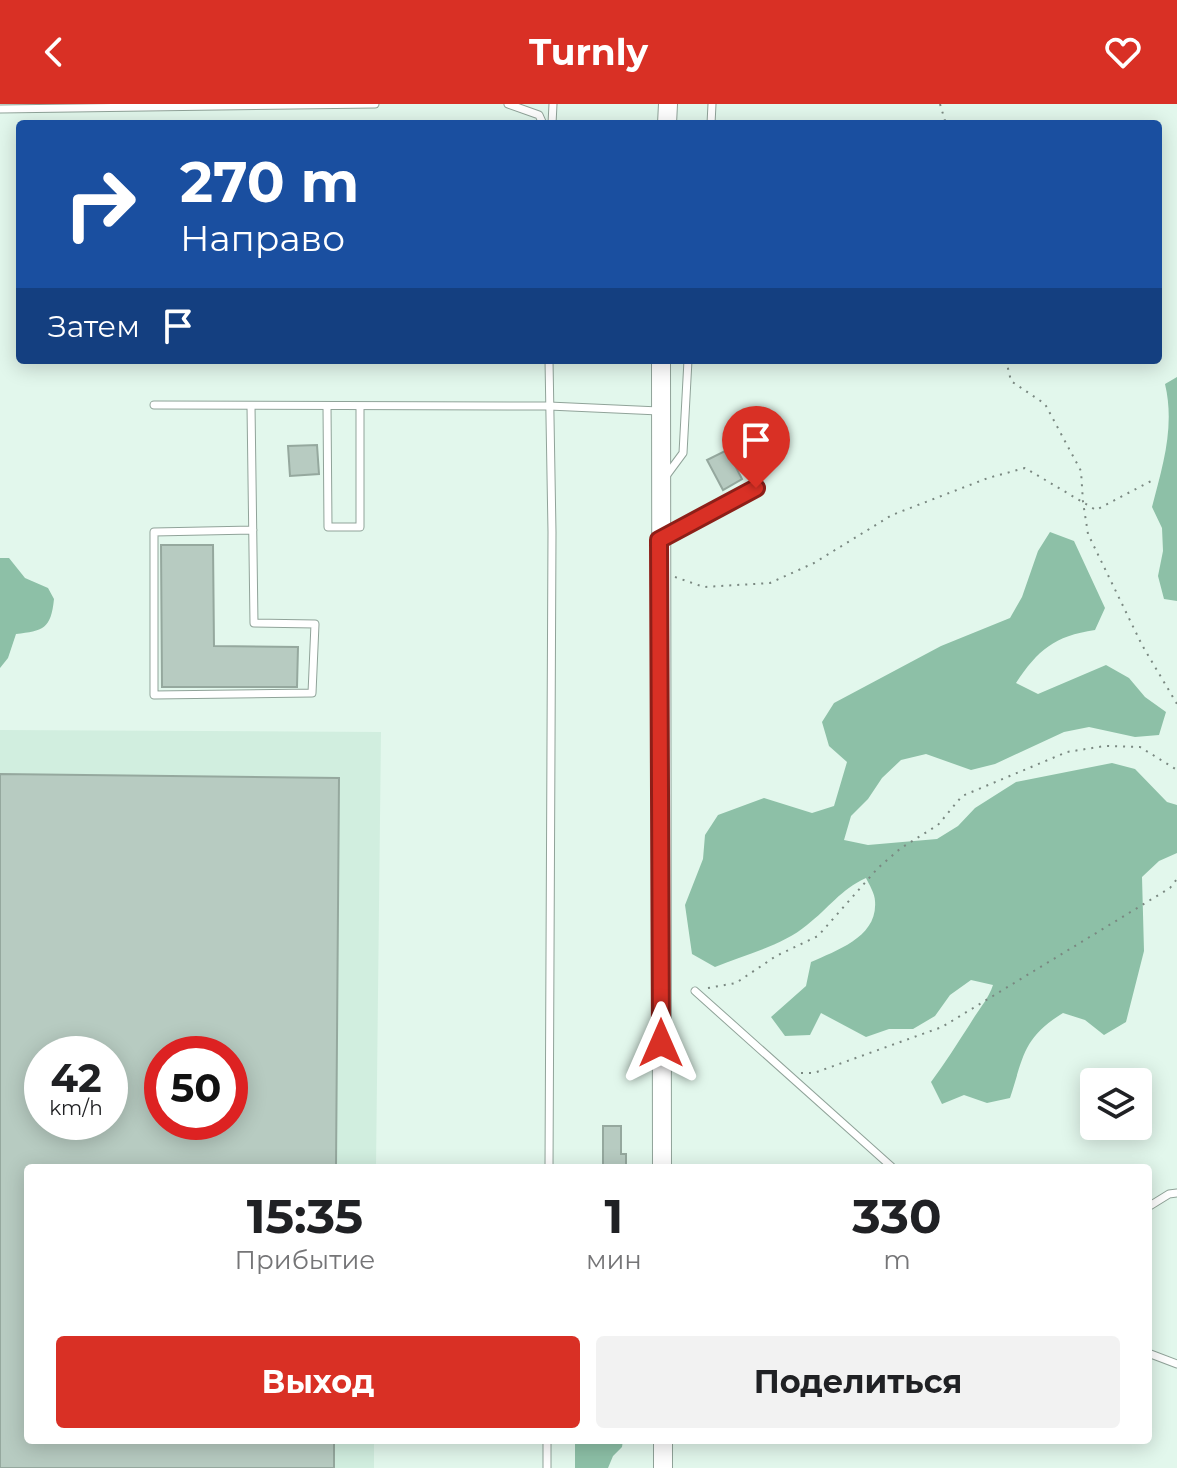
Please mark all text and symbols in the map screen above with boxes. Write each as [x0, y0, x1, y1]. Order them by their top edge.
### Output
icon: back [32, 30, 76, 74]
text: Turnly [529, 30, 648, 74]
icon: heart [1101, 30, 1145, 74]
text: 270 m [180, 148, 359, 216]
icon: right [48, 152, 152, 256]
text: Направо [180, 216, 345, 260]
icon: arrive [156, 304, 200, 348]
text: Затем [48, 308, 140, 345]
pin [722, 406, 790, 488]
icon: arrive [734, 418, 778, 462]
position arrow [619, 1001, 703, 1085]
speed limit sign: 50 [144, 1036, 248, 1140]
text: 42 [50, 1053, 102, 1102]
map controls [1080, 1068, 1152, 1140]
button: layers [1080, 1068, 1152, 1140]
text: km/h [49, 1096, 103, 1120]
text: 15:35 [247, 1187, 363, 1245]
text: 1 [604, 1187, 623, 1245]
text: 330 [852, 1187, 942, 1245]
text: Прибытие [234, 1244, 375, 1276]
text: мин [586, 1244, 642, 1276]
text: m [883, 1244, 911, 1276]
button: Выход [56, 1336, 580, 1428]
button: Поделиться [596, 1336, 1120, 1428]

